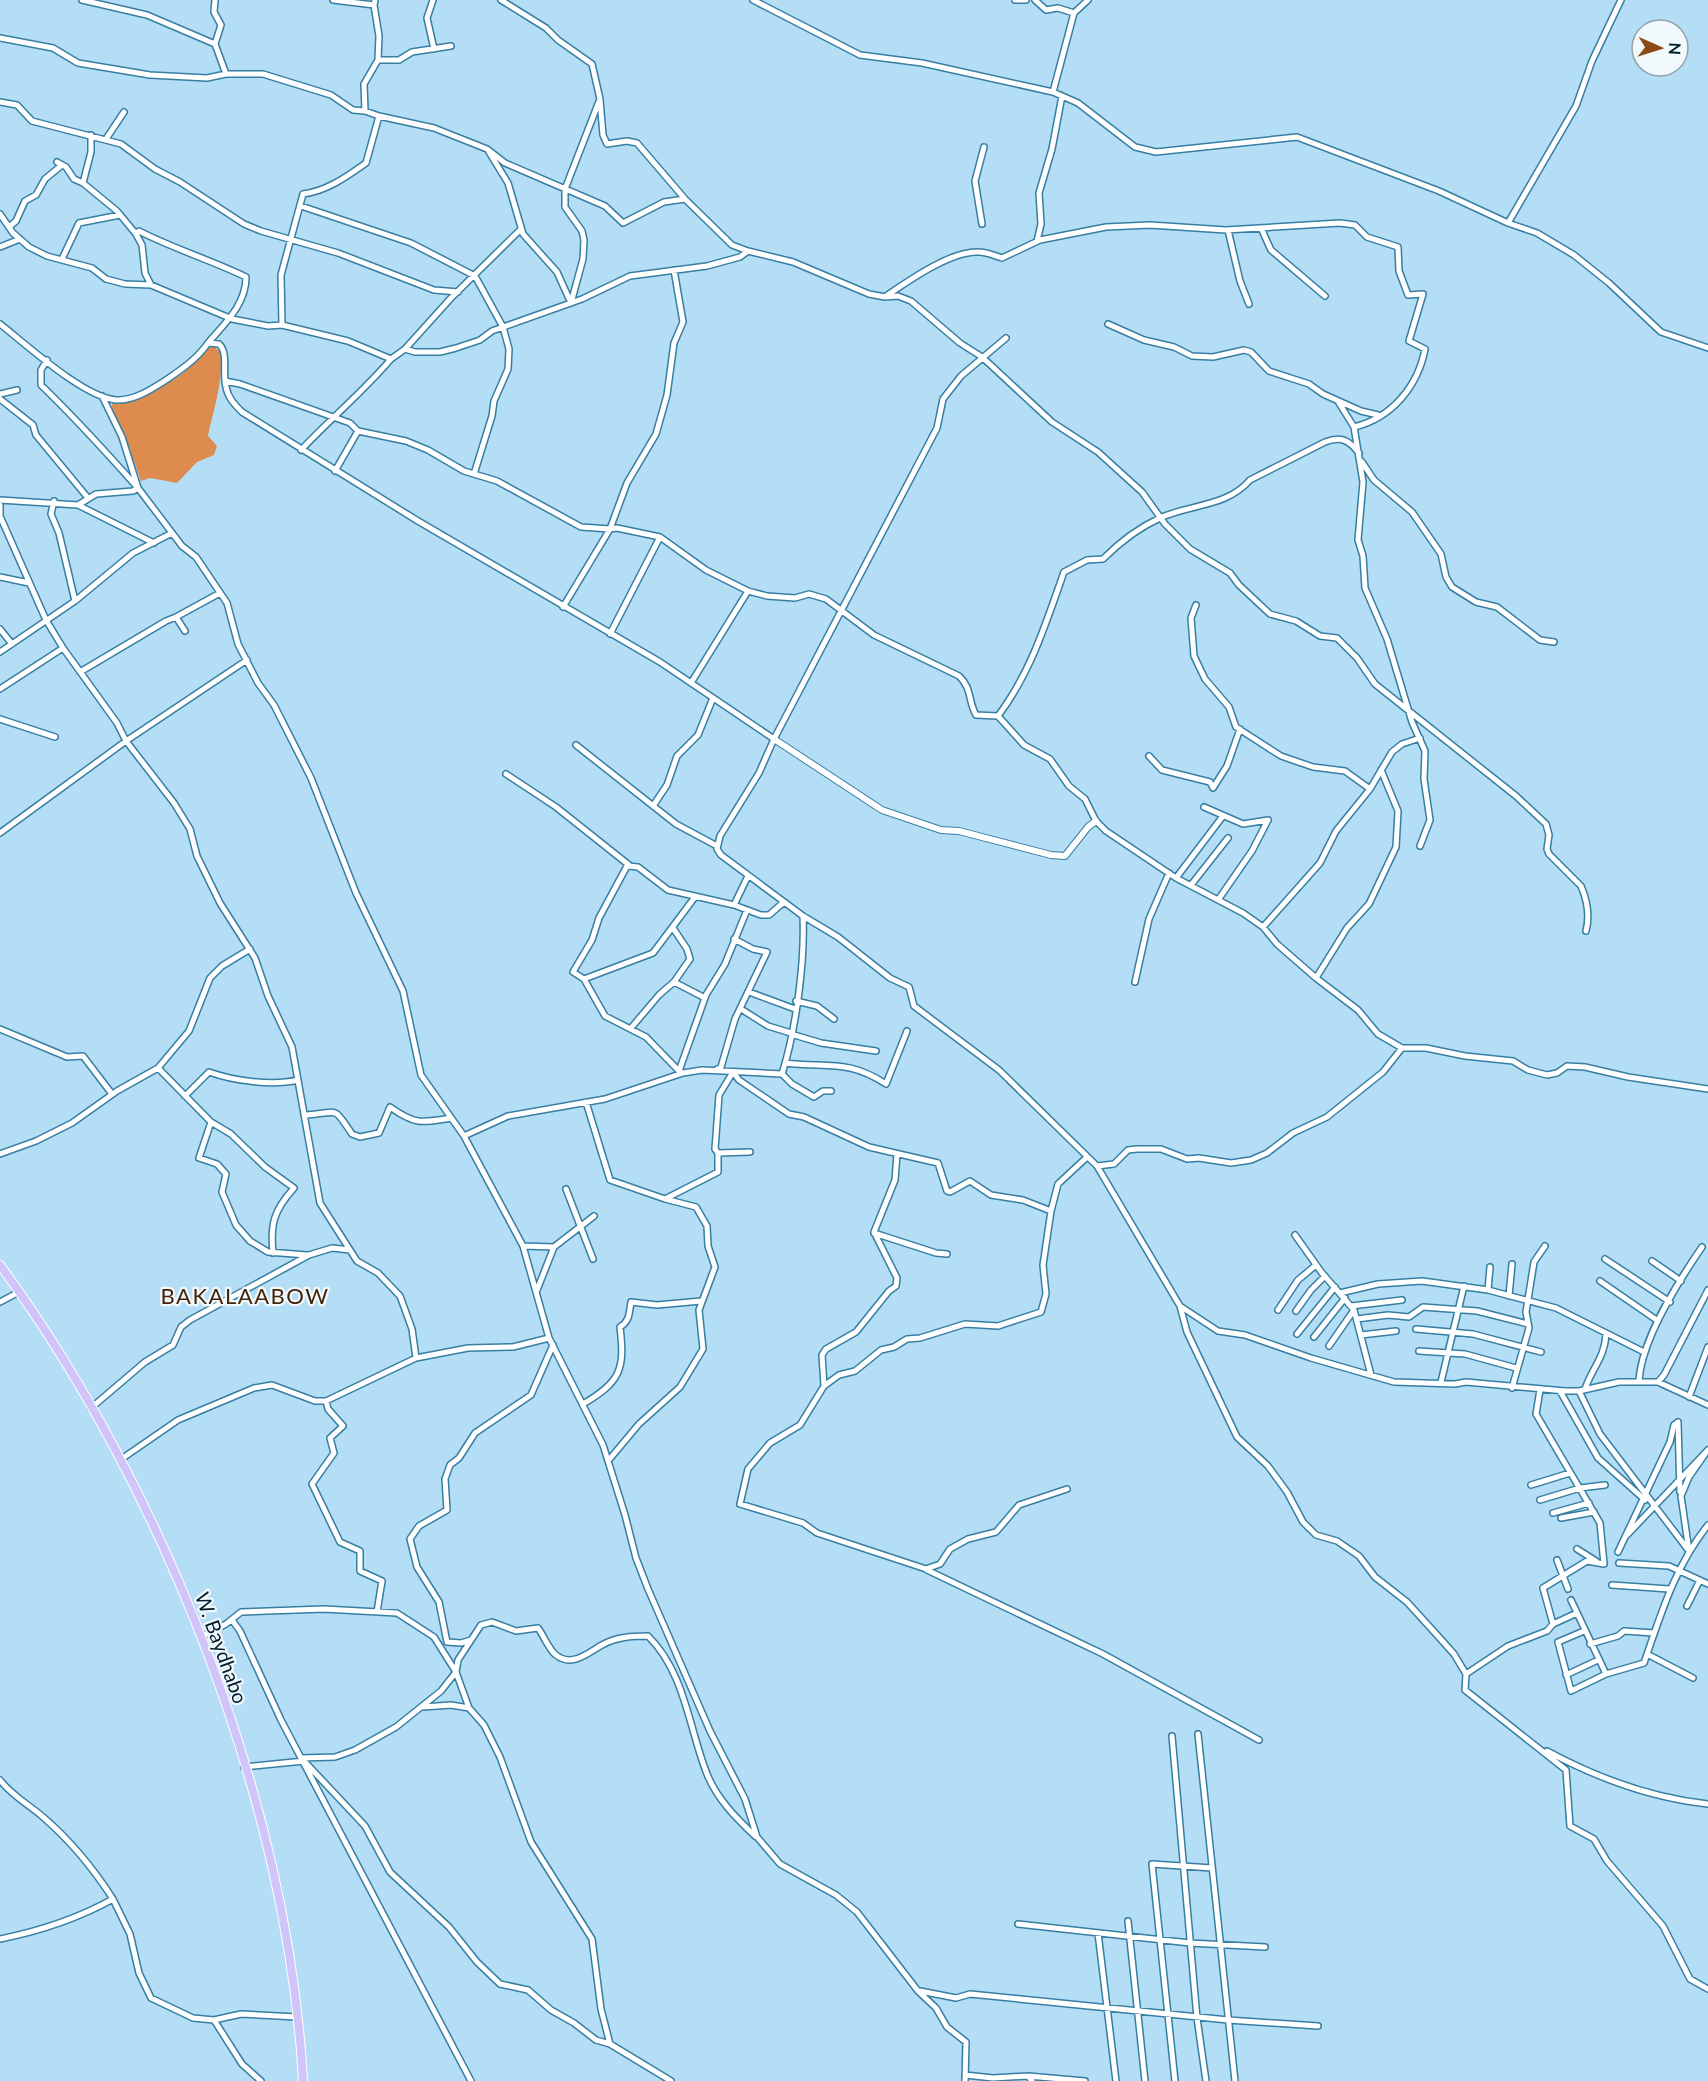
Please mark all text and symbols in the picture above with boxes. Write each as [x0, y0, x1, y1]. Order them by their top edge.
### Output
north arrow [1630, 18, 1690, 78]
text: N [1666, 42, 1685, 55]
district label: BAKALAABOW [161, 1282, 329, 1309]
street label: W. Baydhabo [191, 1589, 253, 1707]

